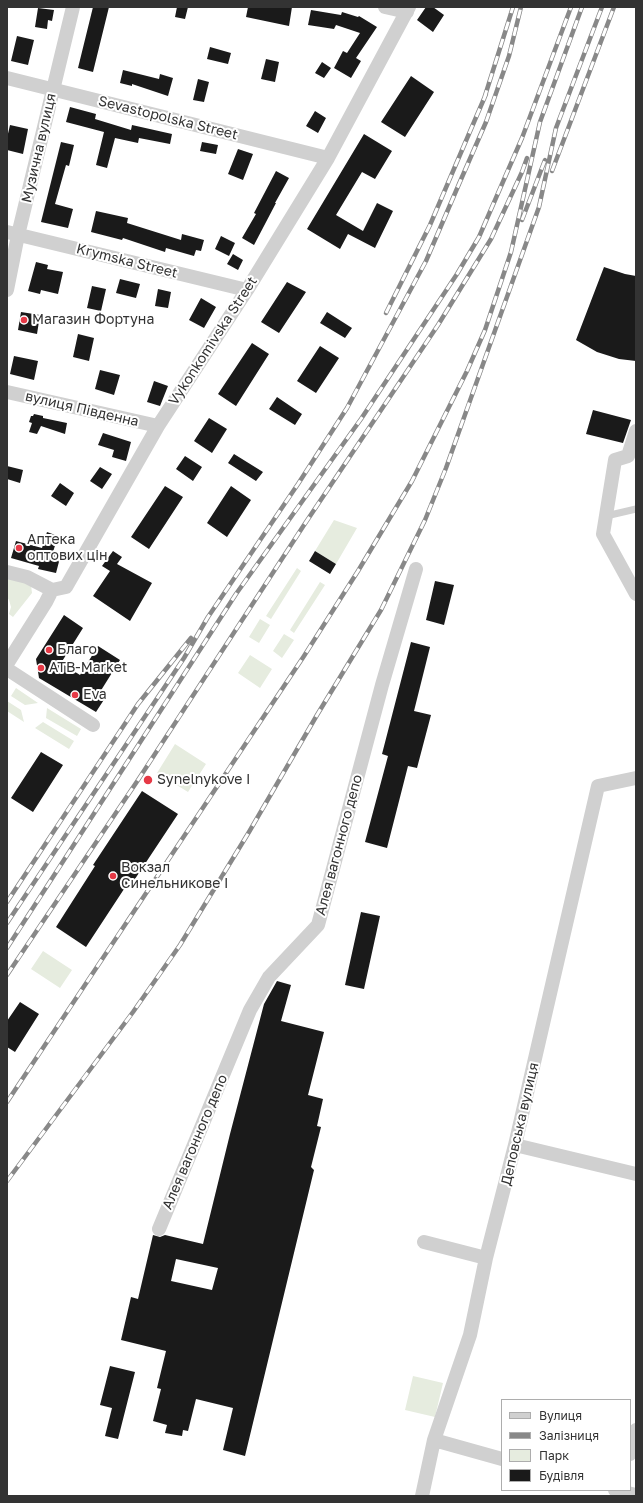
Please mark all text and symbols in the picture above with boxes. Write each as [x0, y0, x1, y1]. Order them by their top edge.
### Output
street label: Музична вулиця [18, 92, 60, 204]
street label: Sevastopolska Street [97, 93, 239, 143]
street label: Krymska Street [75, 240, 179, 282]
street label: Vykonkomivska Street [165, 274, 261, 408]
place label: Магазин Фортуна [32, 312, 154, 328]
marker: Магазин Фортуна [19, 315, 29, 325]
street label: вулиця Південна [24, 388, 140, 430]
place label: Аптека оптових цін [27, 532, 108, 564]
marker: Аптека оптових цін [14, 543, 24, 553]
place label: Благо [57, 642, 97, 658]
marker: Благо [44, 645, 54, 655]
place label: ATB-Market [49, 660, 127, 676]
marker: ATB-Market [36, 663, 46, 673]
place label: Eva [83, 687, 107, 703]
marker: Eva [70, 690, 80, 700]
place label: Synelnykove I [157, 772, 250, 788]
street label: Алея вагонного депо [312, 773, 366, 917]
marker: Synelnykove I [142, 774, 154, 786]
place label: Вокзал Синельникове І [121, 860, 228, 892]
marker: Вокзал Синельникове І [108, 871, 118, 881]
street label: Деповська вулиця [498, 1061, 542, 1187]
street label: Алея вагонного депо [159, 1072, 231, 1212]
legend [501, 1399, 631, 1491]
text: Вулиця [539, 1408, 582, 1423]
text: Залізниця [539, 1428, 599, 1443]
text: Парк [539, 1448, 569, 1463]
text: Будівля [539, 1468, 584, 1483]

